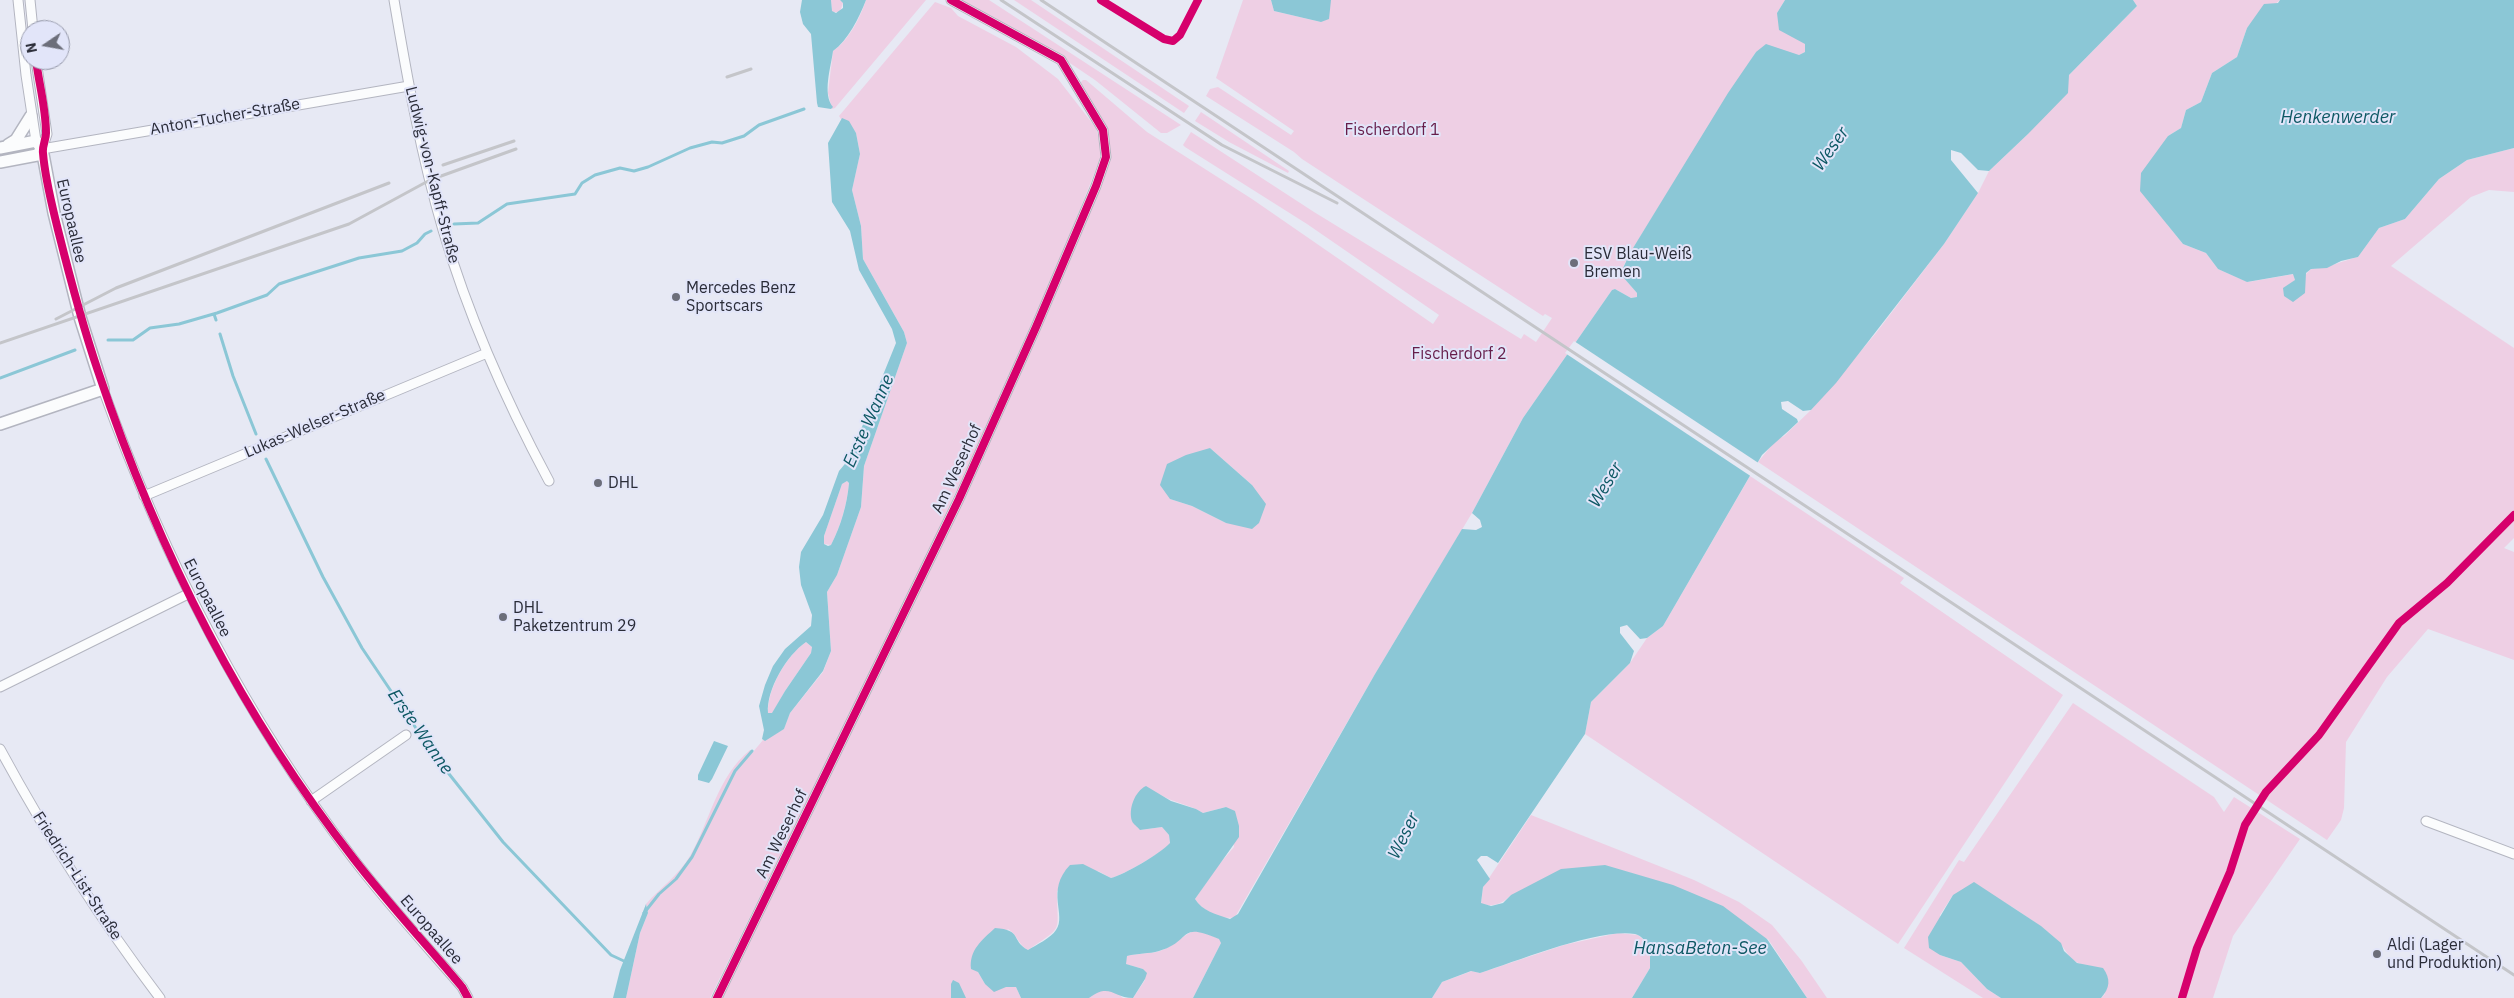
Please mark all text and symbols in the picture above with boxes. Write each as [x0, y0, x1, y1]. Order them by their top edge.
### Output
north arrow [20, 20, 70, 70]
text: N [21, 41, 41, 55]
street label: Ludwig-von-Kapff-Straße [401, 85, 463, 265]
street label: Anton-Tucher-Straße [149, 94, 301, 140]
water label: Henkenwerder [2281, 107, 2395, 129]
park label: Fischerdorf 1 [1344, 120, 1440, 140]
water label: Weser [1808, 123, 1854, 175]
street label: Europaallee [52, 177, 90, 265]
place label: ESV Blau-Weiß Bremen [1584, 244, 1692, 282]
marker: ESV Blau-Weiß Bremen [1568, 257, 1580, 269]
place label: Mercedes Benz Sportscars [686, 278, 796, 316]
marker: Mercedes Benz Sportscars [670, 291, 682, 303]
park label: Fischerdorf 2 [1411, 344, 1507, 364]
water label: Erste Wanne [839, 371, 899, 471]
street label: Lukas-Welser-Straße [242, 386, 388, 462]
street label: Am Weserhof [928, 421, 986, 517]
water label: Weser [1584, 459, 1628, 511]
place label: DHL [608, 473, 638, 493]
marker: DHL [592, 477, 604, 489]
street label: Europaallee [179, 555, 235, 641]
place label: DHL Paketzentrum 29 [513, 598, 636, 636]
marker: DHL Paketzentrum 29 [497, 611, 509, 623]
water label: Erste Wanne [383, 685, 457, 779]
street label: Am Weserhof [752, 786, 812, 882]
street label: Friedrich-List-Straße [28, 808, 126, 944]
water label: Weser [1384, 809, 1424, 863]
street label: Europaallee [396, 891, 466, 969]
place label: Aldi (Lager und Produktion) [2387, 935, 2502, 973]
water label: HansaBeton-See [1633, 938, 1767, 960]
marker: Aldi (Lager und Produktion) [2371, 948, 2383, 960]

